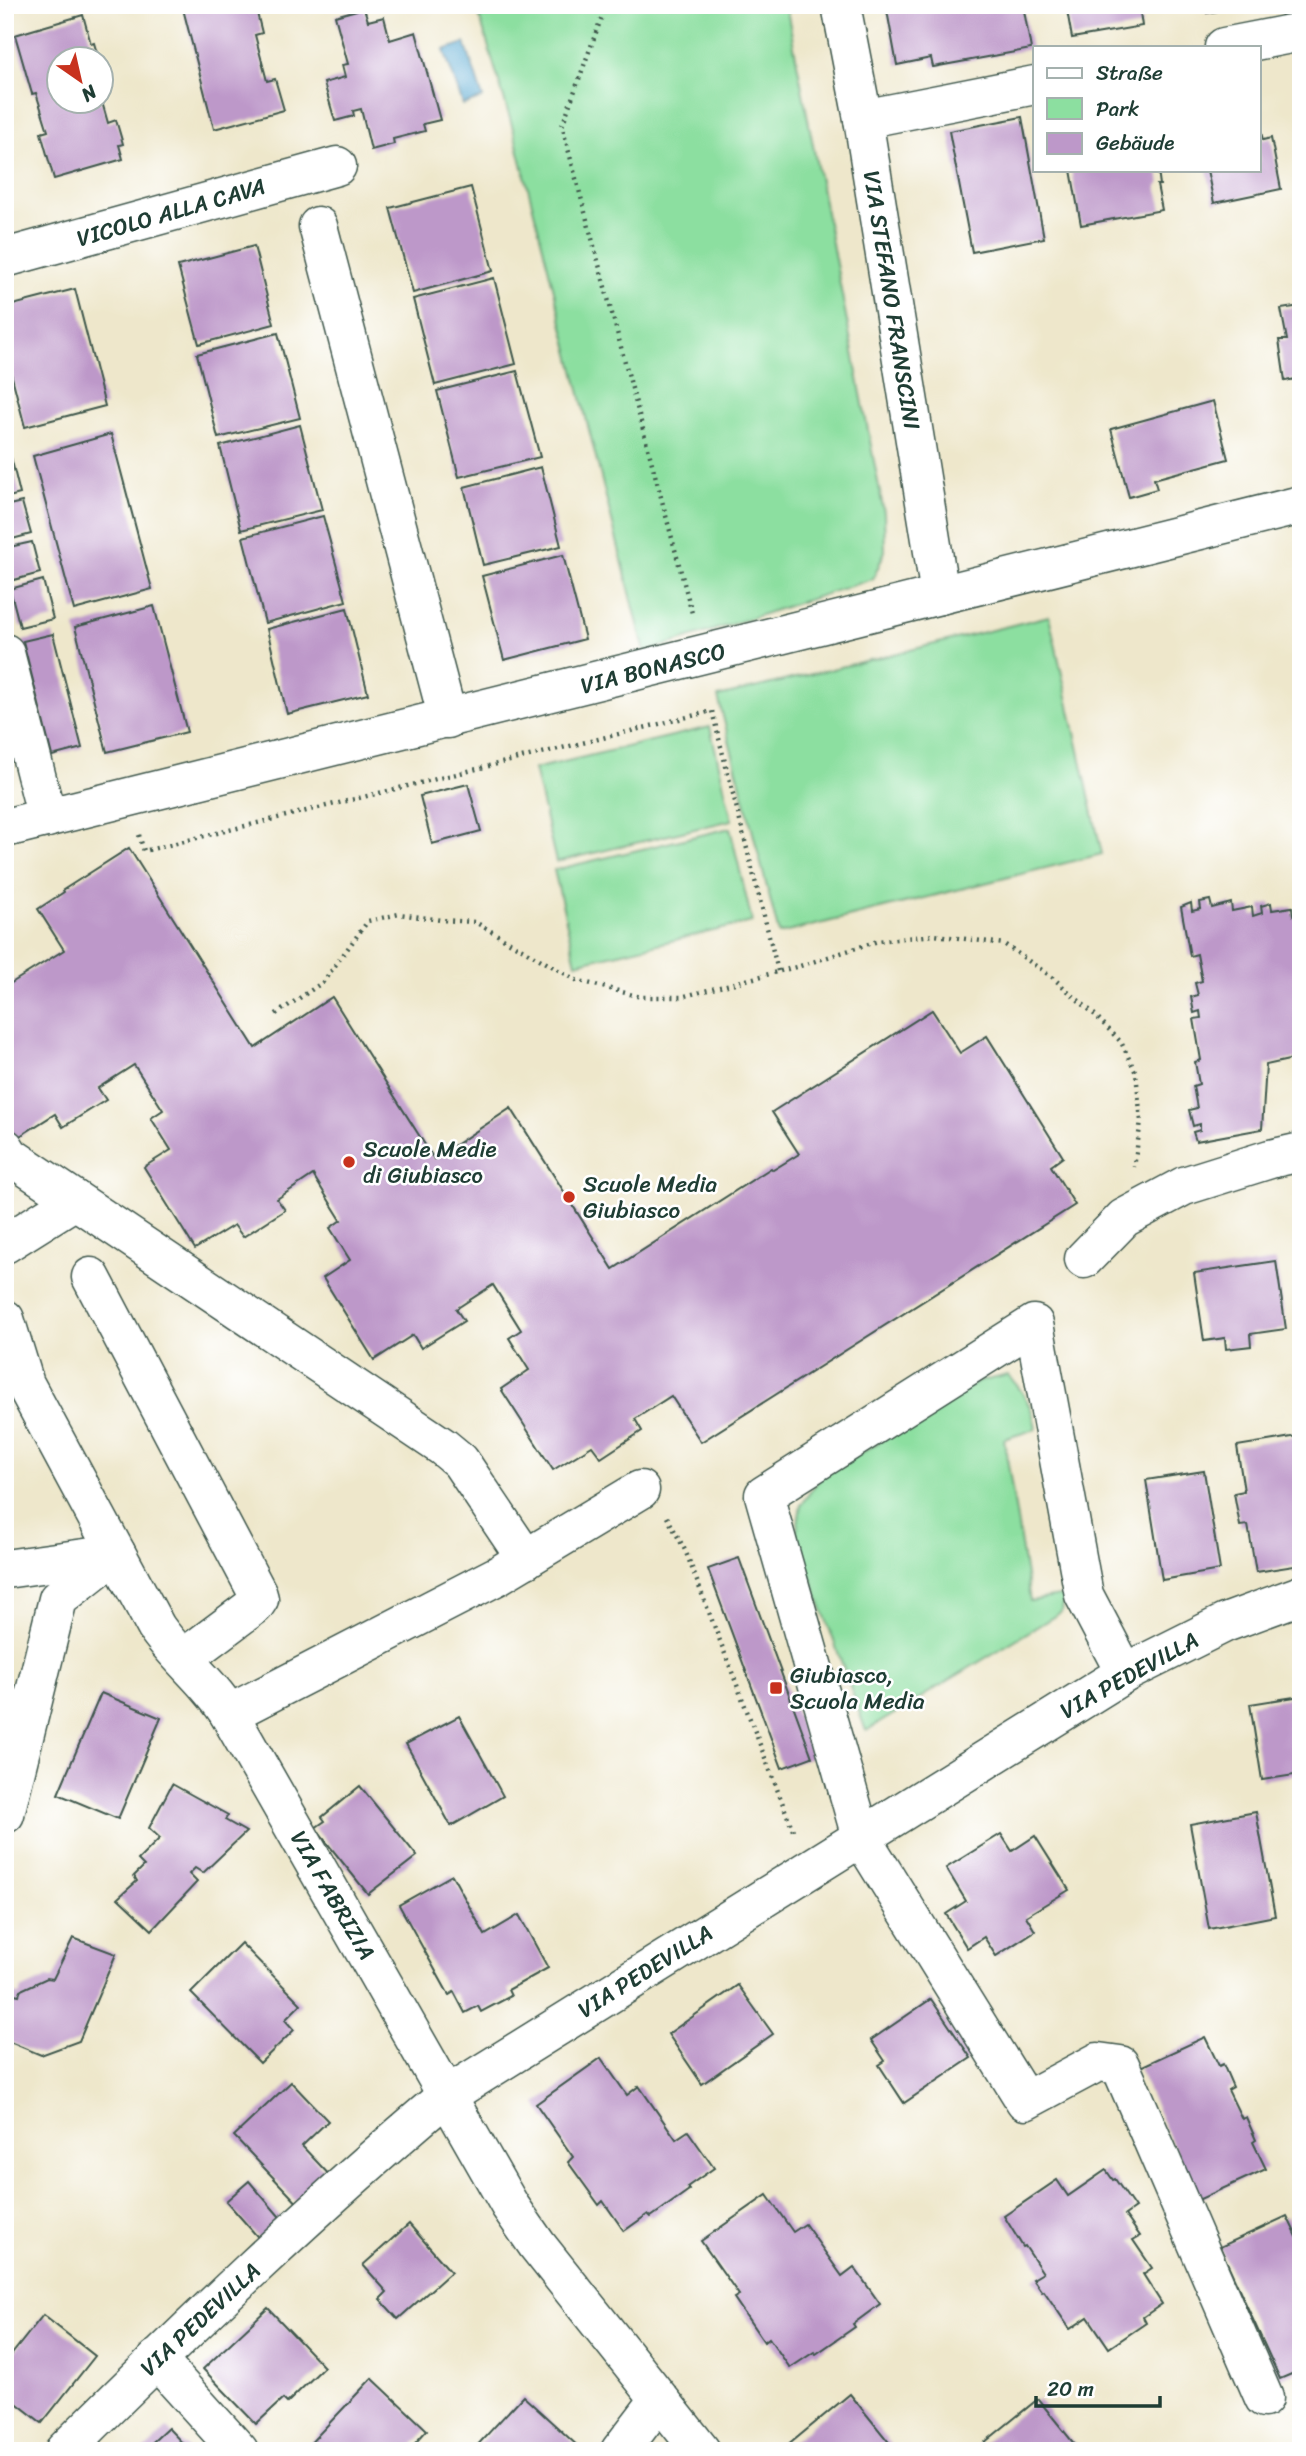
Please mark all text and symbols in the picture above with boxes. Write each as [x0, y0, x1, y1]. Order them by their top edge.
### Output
north arrow [46, 46, 116, 116]
legend [1033, 46, 1260, 172]
text: Straße [1096, 54, 1163, 92]
text: N [74, 76, 105, 112]
text: Park [1096, 90, 1139, 128]
text: Gebäude [1096, 124, 1174, 162]
street label: VICOLO ALLA CAVA [72, 166, 270, 259]
street label: VIA STEFANO FRANSCINI [851, 168, 932, 433]
street label: VIA BONASCO [576, 631, 730, 706]
place label: Scuole Medie di Giubiasco [363, 1129, 497, 1196]
marker: Scuole Medie di Giubiasco [341, 1154, 357, 1170]
place label: Scuole Media Giubiasco [583, 1164, 718, 1231]
marker: Scuole Media Giubiasco [561, 1189, 577, 1205]
street label: VIA PEDEVILLA [1052, 1620, 1206, 1731]
place label: Giubiasco, Scuola Media [790, 1655, 925, 1722]
marker: Giubiasco, Scuola Media [768, 1680, 784, 1696]
street label: VIA FABRIZIA [279, 1823, 386, 1968]
street label: VIA PEDEVILLA [569, 1913, 721, 2029]
street label: VIA PEDEVILLA [130, 2252, 270, 2387]
scale bar [1036, 2365, 1161, 2409]
text: 20 m [1047, 2370, 1094, 2408]

